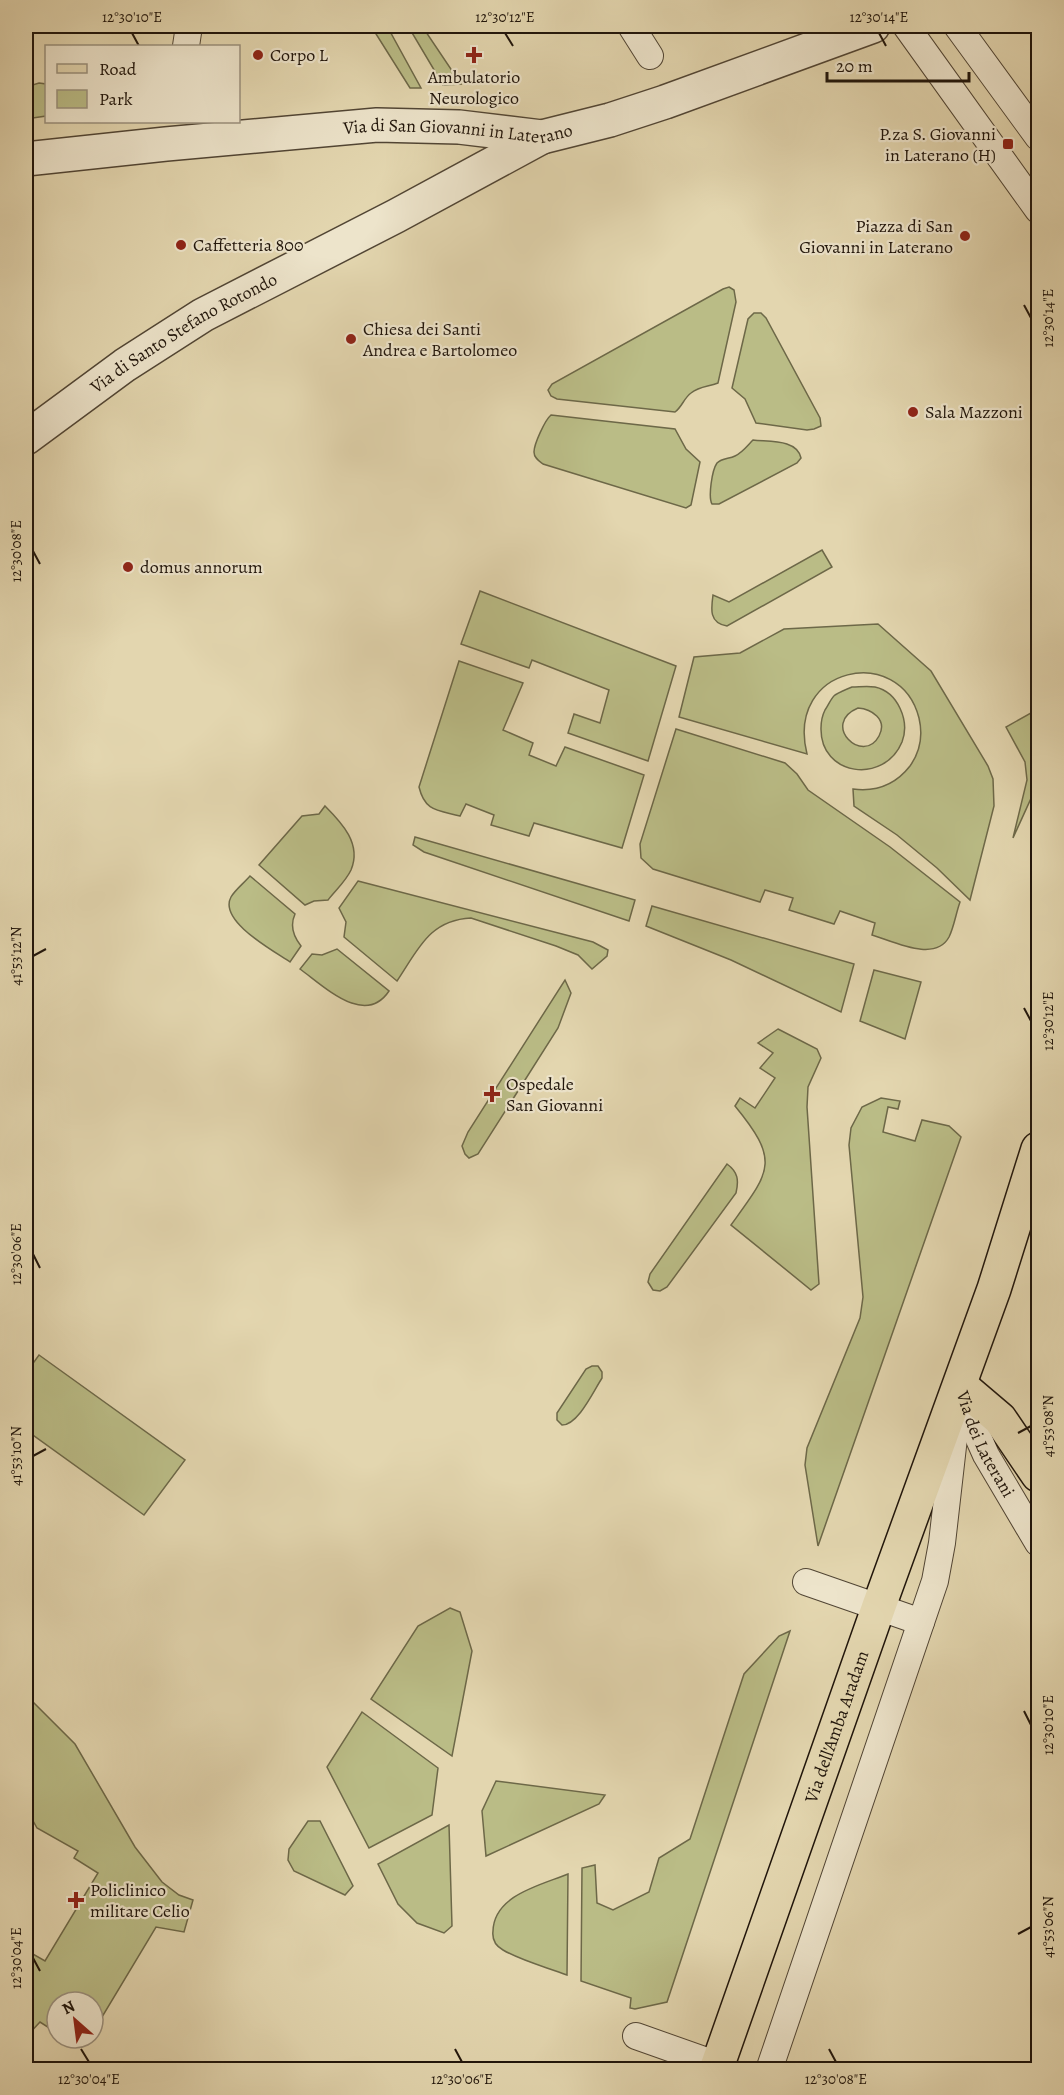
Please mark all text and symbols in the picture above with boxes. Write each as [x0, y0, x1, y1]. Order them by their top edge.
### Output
text: 12°30'10"E [102, 7, 162, 27]
text: 12°30'12"E [475, 7, 535, 27]
text: 12°30'14"E [850, 7, 908, 27]
place label: Corpo L [270, 43, 329, 67]
legend [45, 45, 240, 123]
scale bar [827, 45, 970, 83]
marker: Ambulatorio Neurologico [465, 46, 483, 64]
marker: Corpo L [251, 48, 265, 62]
text: 20 m [836, 54, 873, 78]
text: Road [99, 57, 137, 81]
place label: Ambulatorio Neurologico [427, 65, 520, 110]
text: Park [99, 87, 133, 111]
street label: Via di San Giovanni in Laterano [341, 113, 575, 149]
place label: P.za S. Giovanni in Laterano (H) [879, 122, 996, 167]
marker: P.za S. Giovanni in Laterano (H) [1001, 137, 1015, 151]
place label: Piazza di San Giovanni in Laterano [799, 214, 953, 259]
marker: Piazza di San Giovanni in Laterano [958, 229, 972, 243]
place label: Caffetteria 800 [193, 233, 304, 257]
marker: Caffetteria 800 [174, 238, 188, 252]
street label: Via di Santo Stefano Rotondo [85, 267, 281, 399]
text: 12°30'14"E [1038, 289, 1058, 347]
place label: Chiesa dei Santi Andrea e Bartolomeo [362, 317, 517, 362]
marker: Chiesa dei Santi Andrea e Bartolomeo [344, 332, 358, 346]
place label: Sala Mazzoni [925, 400, 1023, 424]
marker: Sala Mazzoni [906, 405, 920, 419]
text: 12°30'08"E [6, 520, 26, 582]
place label: domus annorum [140, 555, 263, 579]
marker: domus annorum [121, 560, 135, 574]
text: 41°53'12"N [6, 926, 26, 986]
text: 12°30'12"E [1038, 991, 1058, 1051]
place label: Ospedale San Giovanni [506, 1072, 603, 1117]
marker: Ospedale San Giovanni [483, 1085, 501, 1103]
text: 12°30'06"E [6, 1223, 26, 1285]
street label: Via dei Laterani [950, 1387, 1020, 1502]
text: 41°53'08"N [1038, 1395, 1058, 1457]
text: 41°53'10"N [6, 1426, 26, 1486]
street label: Via dell'Amba Aradam [799, 1647, 874, 1807]
text: 12°30'10"E [1038, 1695, 1058, 1755]
place label: Policlinico militare Celio [90, 1878, 190, 1923]
marker: Policlinico militare Celio [67, 1891, 85, 1909]
text: 41°53'06"N [1038, 1896, 1058, 1958]
text: 12°30'04"E [6, 1927, 26, 1989]
north arrow [45, 1990, 105, 2050]
text: N [58, 1995, 79, 2020]
text: 12°30'04"E [58, 2069, 120, 2089]
text: 12°30'06"E [431, 2069, 493, 2089]
text: 12°30'08"E [805, 2069, 867, 2089]

